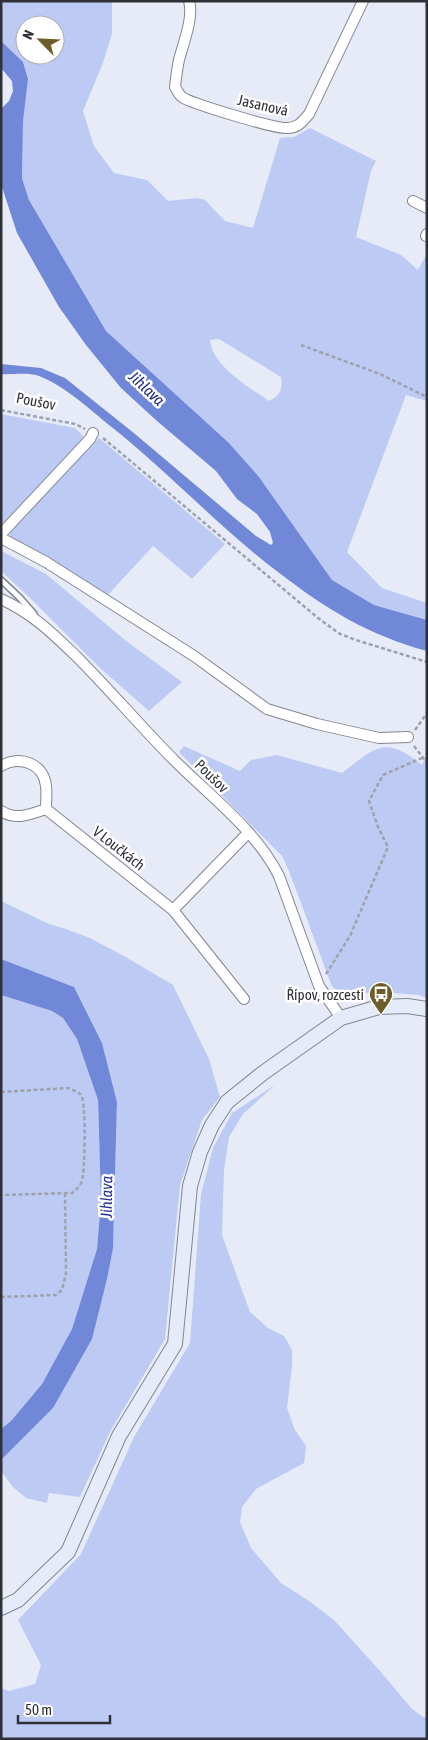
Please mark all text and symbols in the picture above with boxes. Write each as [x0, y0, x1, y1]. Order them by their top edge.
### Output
north arrow [15, 15, 65, 65]
text: N [19, 28, 37, 42]
street label: Jasanová [236, 91, 290, 119]
water label: Jihlava [125, 366, 169, 409]
street label: Poušov [15, 389, 57, 413]
street label: Poušov [192, 756, 232, 796]
street label: V Loučkách [90, 822, 148, 874]
bus stop icon: Řípov, rozcestí [368, 981, 394, 1015]
place label: Řípov, rozcestí [287, 986, 365, 1003]
water label: Jihlava [97, 1175, 115, 1219]
scale bar [18, 1692, 110, 1724]
text: 50 m [25, 1701, 52, 1718]

